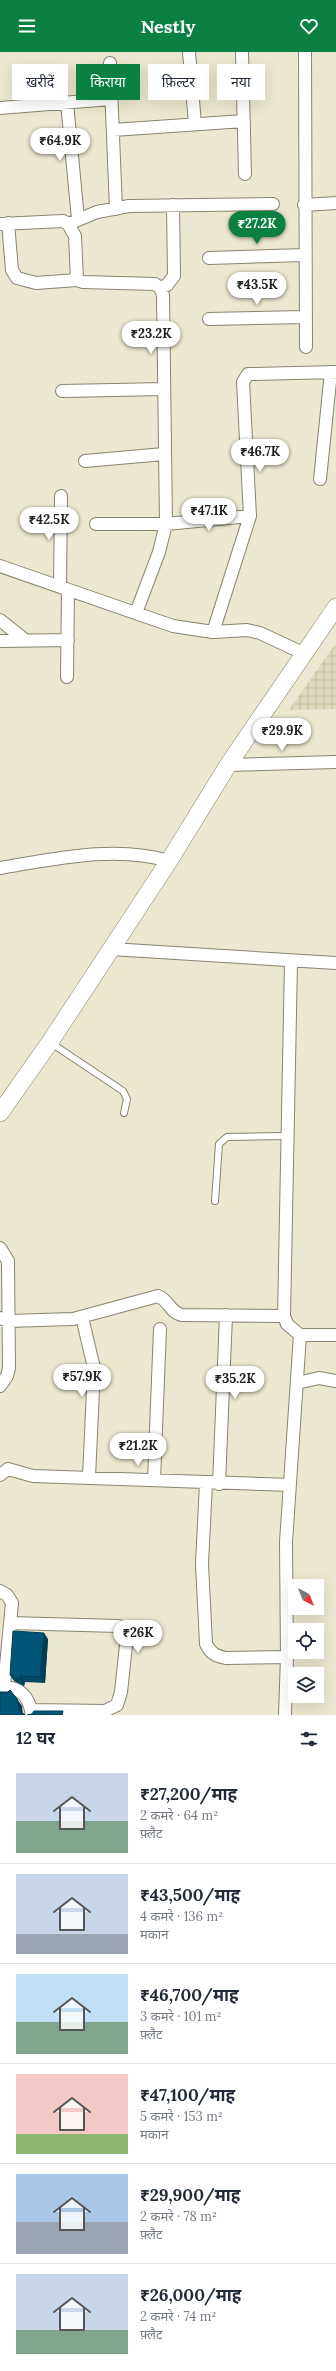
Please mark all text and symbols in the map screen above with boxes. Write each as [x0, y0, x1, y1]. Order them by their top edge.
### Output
icon: menu [16, 15, 38, 37]
text: Nestly [141, 15, 195, 38]
icon: heart [298, 15, 320, 37]
chip: खरीदें [12, 64, 68, 100]
chip: किराया [76, 64, 140, 100]
chip: फ़िल्टर [148, 64, 209, 100]
chip: नया [217, 64, 265, 100]
pin: ₹64.9K [27, 128, 93, 162]
text: ₹64.9K [39, 132, 81, 149]
pin: ₹27.2K [224, 211, 290, 245]
text: ₹27.2K [238, 215, 276, 232]
pin: ₹43.5K [224, 272, 290, 306]
text: ₹43.5K [236, 276, 278, 293]
pin: ₹23.2K [118, 321, 184, 355]
text: ₹23.2K [131, 325, 171, 342]
pin: ₹46.7K [227, 439, 293, 473]
text: ₹46.7K [240, 443, 280, 460]
pin: ₹47.1K [176, 498, 242, 532]
text: ₹47.1K [190, 502, 228, 519]
pin: ₹42.5K [16, 507, 82, 541]
text: ₹42.5K [29, 511, 69, 528]
pin: ₹29.9K [249, 718, 315, 752]
text: ₹29.9K [261, 722, 303, 739]
pin: ₹57.9K [49, 1364, 115, 1398]
pin: ₹35.2K [202, 1366, 268, 1400]
text: ₹57.9K [62, 1368, 102, 1385]
text: ₹35.2K [215, 1370, 255, 1387]
pin: ₹21.2K [105, 1433, 171, 1467]
text: ₹21.2K [119, 1437, 157, 1454]
north arrow [288, 1579, 324, 1615]
map controls [288, 1579, 324, 1703]
pin: ₹26K [114, 1620, 162, 1654]
button: locate [288, 1623, 324, 1659]
text: ₹26K [122, 1624, 154, 1641]
button: layers [288, 1667, 324, 1703]
text: 12 घर [16, 1727, 55, 1749]
icon: filters [298, 1728, 320, 1750]
text: ₹27,200/माह [140, 1783, 237, 1805]
icon: home [48, 1789, 96, 1837]
text: 2 कमरे · 64 m² [140, 1807, 218, 1824]
text: फ़्लैट [140, 1825, 163, 1842]
text: ₹43,500/माह [140, 1884, 240, 1906]
icon: home [48, 1890, 96, 1938]
text: 4 कमरे · 136 m² [140, 1908, 223, 1925]
text: मकान [140, 1926, 168, 1943]
text: ₹46,700/माह [140, 1984, 239, 2006]
icon: home [48, 1990, 96, 2038]
text: 3 कमरे · 101 m² [140, 2008, 221, 2025]
text: फ़्लैट [140, 2026, 163, 2043]
text: ₹47,100/माह [140, 2084, 235, 2106]
icon: home [48, 2090, 96, 2138]
text: 5 कमरे · 153 m² [140, 2108, 223, 2125]
text: मकान [140, 2126, 168, 2143]
text: ₹29,900/माह [140, 2184, 240, 2206]
icon: home [48, 2190, 96, 2238]
text: 2 कमरे · 78 m² [140, 2208, 217, 2225]
text: फ़्लैट [140, 2226, 163, 2243]
text: ₹26,000/माह [140, 2284, 242, 2306]
icon: home [48, 2290, 96, 2338]
text: 2 कमरे · 74 m² [140, 2308, 216, 2325]
text: फ़्लैट [140, 2326, 163, 2343]

